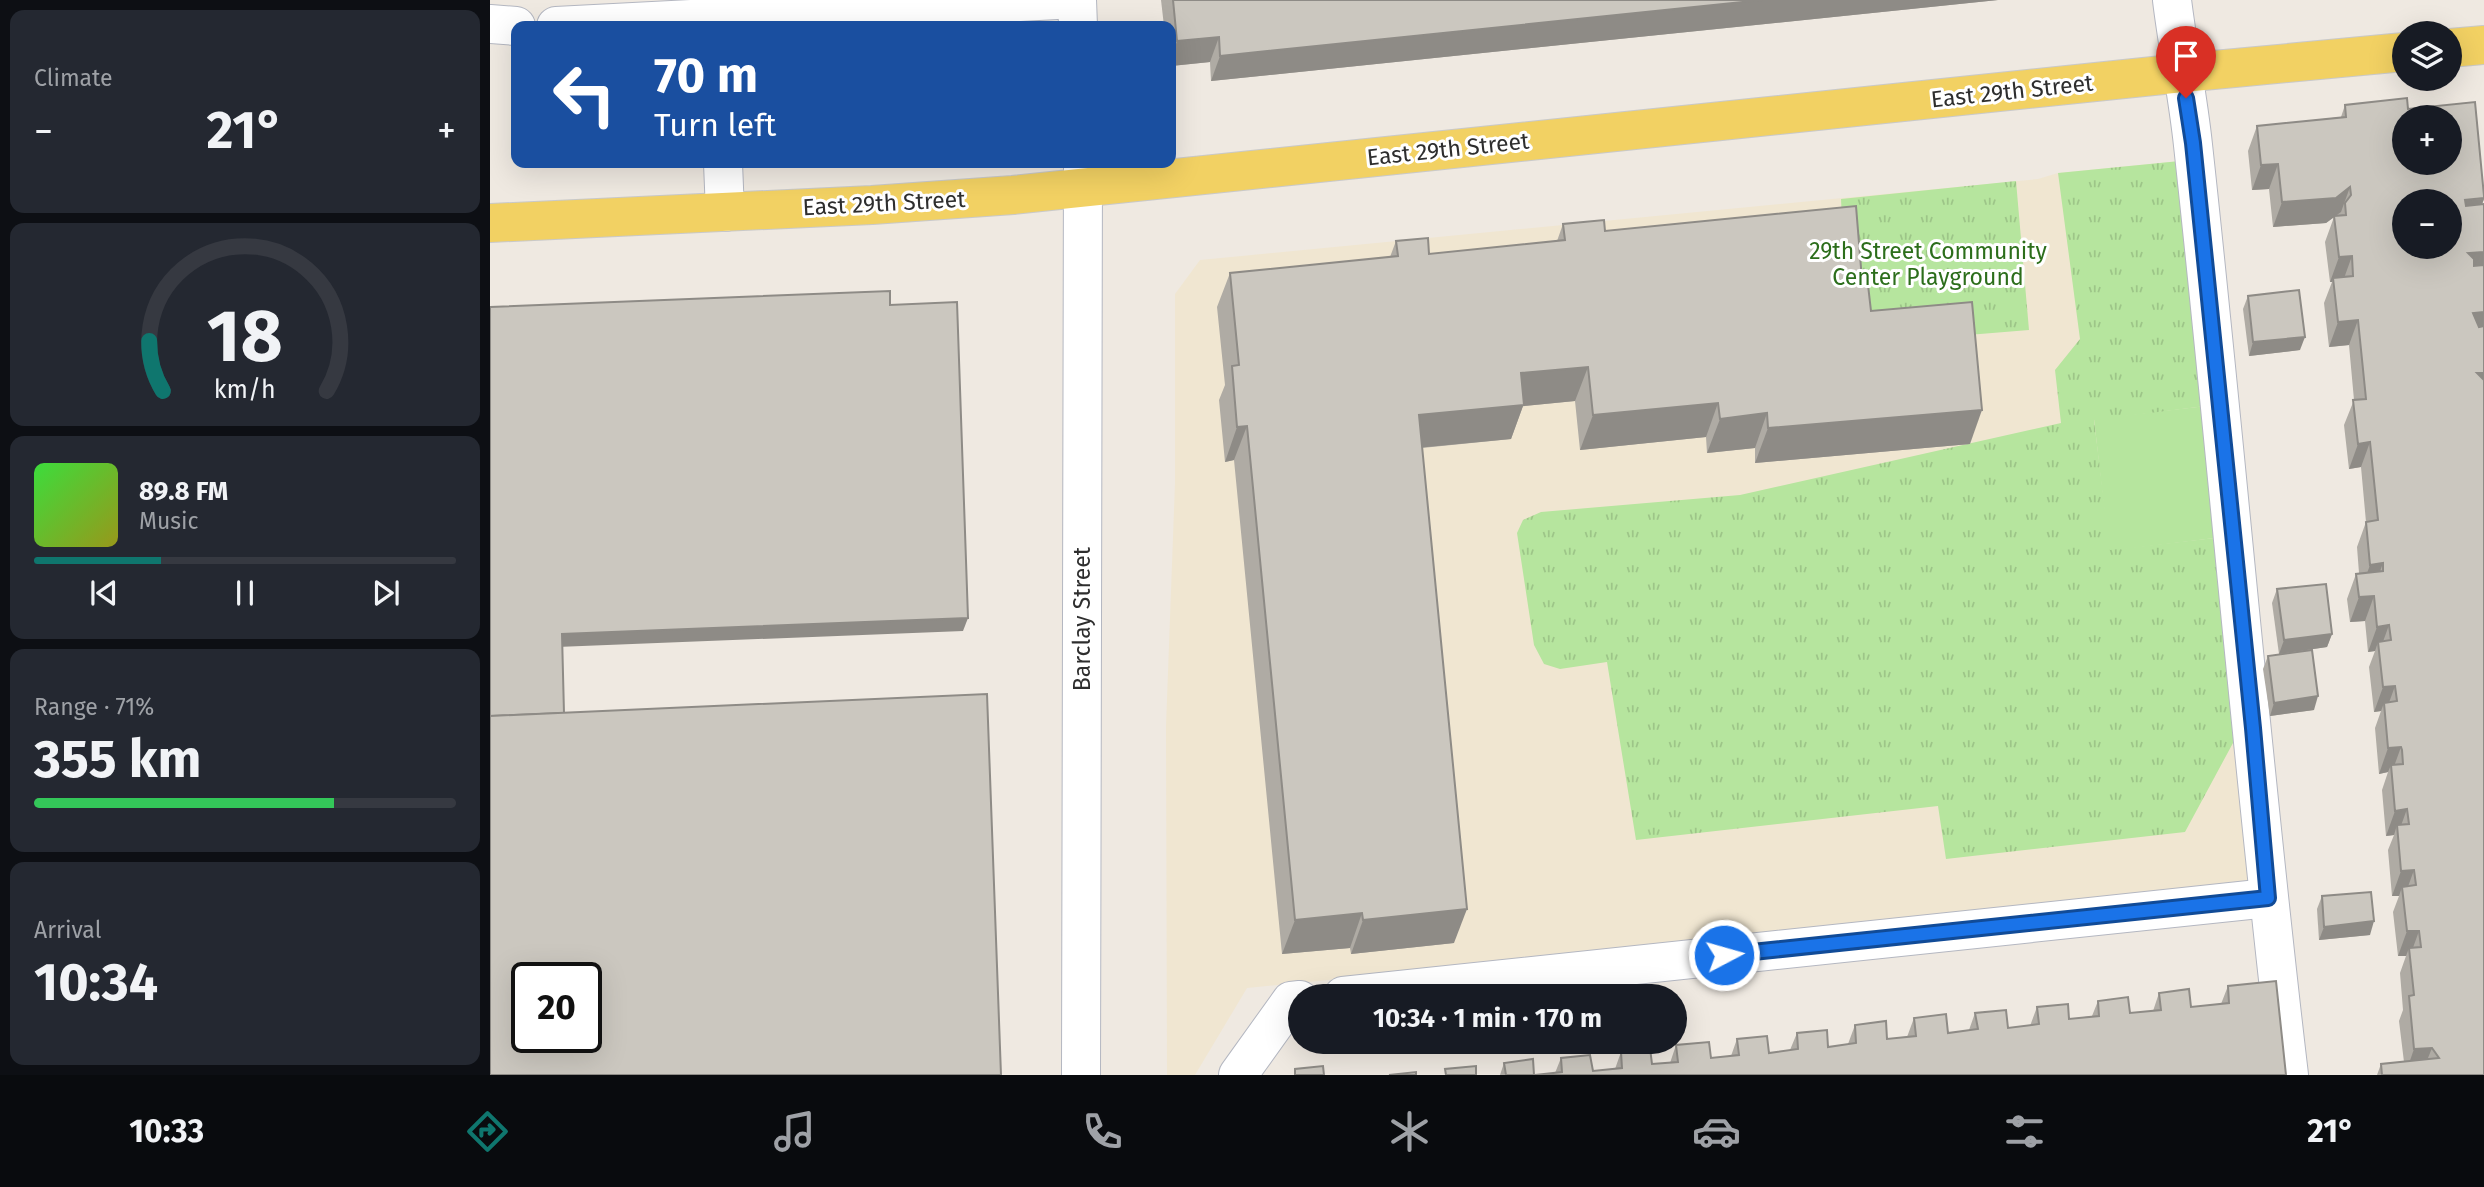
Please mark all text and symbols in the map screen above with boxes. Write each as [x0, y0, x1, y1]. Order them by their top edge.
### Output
map controls [2392, 21, 2462, 259]
button: layers [2392, 21, 2462, 91]
pin [2156, 26, 2216, 98]
icon: arrive [2167, 37, 2205, 75]
text: 70 m [654, 46, 758, 105]
icon: left [539, 49, 630, 140]
text: Climate [34, 64, 113, 92]
street label: East 29th Street [1929, 68, 2095, 113]
text: 21° [207, 99, 284, 162]
button: + [2392, 105, 2462, 175]
text: Turn left [654, 106, 776, 144]
text: − [34, 108, 53, 154]
text: + [437, 108, 456, 154]
street label: East 29th Street [1365, 126, 1531, 171]
street label: East 29th Street [802, 185, 967, 221]
button: − [2392, 189, 2462, 259]
park label: 29th Street Community Center Playground [1809, 237, 2048, 291]
text: 18 [207, 293, 283, 380]
text: km/h [214, 374, 276, 404]
text: 89.8 FM [139, 476, 228, 507]
text: Music [139, 507, 199, 535]
street label: Barclay Street [1068, 546, 1096, 691]
icon: previous [85, 574, 123, 612]
icon: pause [226, 574, 264, 612]
icon: next [367, 574, 405, 612]
text: Range · 71% [34, 693, 154, 721]
text: 355 km [34, 728, 202, 791]
text: Arrival [34, 916, 101, 944]
position arrow [1687, 918, 1761, 992]
text: 10:34 [34, 951, 158, 1014]
speed limit sign: 20 [511, 962, 602, 1053]
text: 10:34 · 1 min · 170 m [1373, 1003, 1602, 1034]
icon: directions [463, 1107, 512, 1156]
icon: music [770, 1107, 819, 1156]
icon: phone [1078, 1107, 1127, 1156]
icon: climate [1385, 1107, 1434, 1156]
icon: car [1692, 1107, 1741, 1156]
icon: filters [2000, 1107, 2049, 1156]
text: 10:33 [129, 1112, 204, 1150]
text: 21° [2307, 1112, 2355, 1150]

